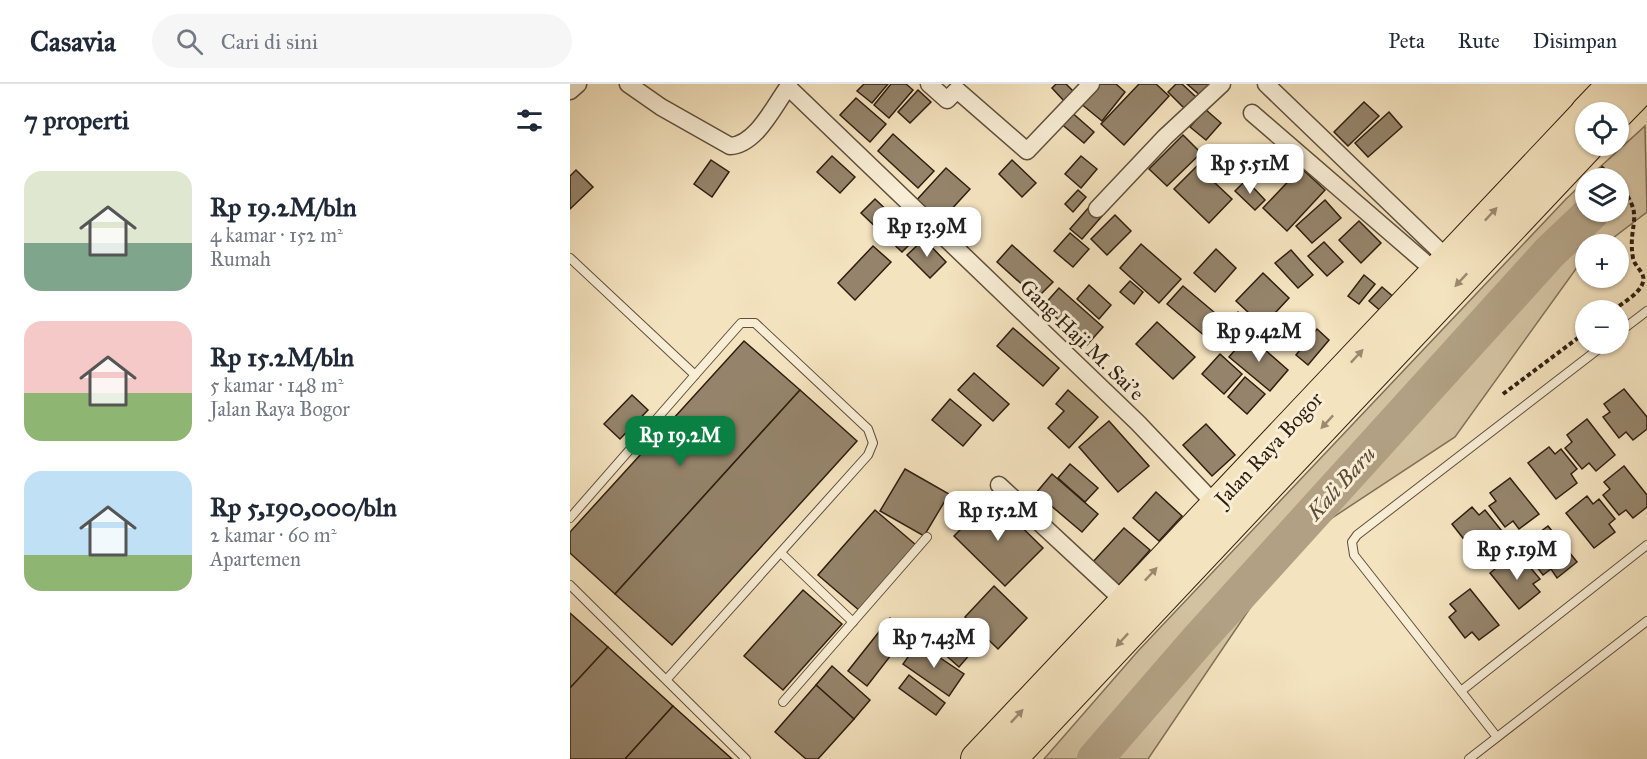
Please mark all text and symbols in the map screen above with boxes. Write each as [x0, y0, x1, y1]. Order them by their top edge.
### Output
search box [152, 14, 572, 68]
text: Casavia [30, 24, 116, 59]
icon: search [173, 25, 206, 58]
text: Cari di sini [221, 28, 318, 55]
text: Peta [1388, 28, 1425, 54]
text: Rute [1458, 28, 1500, 54]
text: Disimpan [1533, 28, 1617, 54]
map controls [1575, 102, 1629, 354]
button: locate [1575, 102, 1629, 156]
text: 7 properti [24, 104, 129, 136]
icon: filters [513, 104, 546, 137]
pin: Rp 5.51M [1188, 144, 1312, 195]
text: Rp 5.51M [1211, 151, 1289, 175]
button: layers [1575, 168, 1629, 222]
text: Rp 19.2M/bln [210, 191, 357, 223]
icon: home [72, 195, 144, 267]
pin: Rp 13.9M [865, 207, 989, 258]
one-way arrow [1483, 207, 1497, 221]
text: Rp 13.9M [887, 214, 967, 238]
text: 4 kamar · 152 m² [210, 223, 343, 247]
button: + [1575, 234, 1629, 288]
text: Rumah [210, 247, 271, 271]
one-way arrow [1454, 272, 1468, 287]
street label: Gang Haji M. Sai'e [1014, 274, 1150, 406]
button: − [1575, 300, 1629, 354]
pin: Rp 9.42M [1197, 312, 1321, 363]
text: Rp 9.42M [1216, 319, 1302, 343]
text: Rp 15.2M/bln [210, 341, 354, 373]
icon: home [72, 345, 144, 417]
one-way arrow [1350, 349, 1363, 364]
text: 5 kamar · 148 m² [210, 373, 344, 397]
street label: Jalan Raya Bogor [1208, 386, 1329, 513]
text: Jalan Raya Bogor [210, 397, 350, 421]
one-way arrow [1320, 414, 1334, 429]
pin: Rp 19.2M [618, 416, 742, 467]
text: Rp 19.2M [639, 423, 721, 447]
water label: Kali Baru [1300, 441, 1381, 526]
text: Rp 5,190,000/bln [210, 491, 397, 523]
pin: Rp 15.2M [936, 491, 1060, 542]
icon: home [72, 495, 144, 567]
text: Rp 15.2M [958, 498, 1038, 522]
text: 2 kamar · 60 m² [210, 523, 336, 547]
pin: Rp 5.19M [1455, 530, 1579, 581]
text: Rp 5.19M [1477, 537, 1557, 561]
text: Apartemen [210, 547, 301, 571]
one-way arrow [1144, 567, 1158, 582]
pin: Rp 7.43M [872, 618, 996, 669]
text: Rp 7.43M [893, 625, 975, 649]
one-way arrow [1115, 633, 1129, 647]
one-way arrow [1010, 709, 1023, 724]

